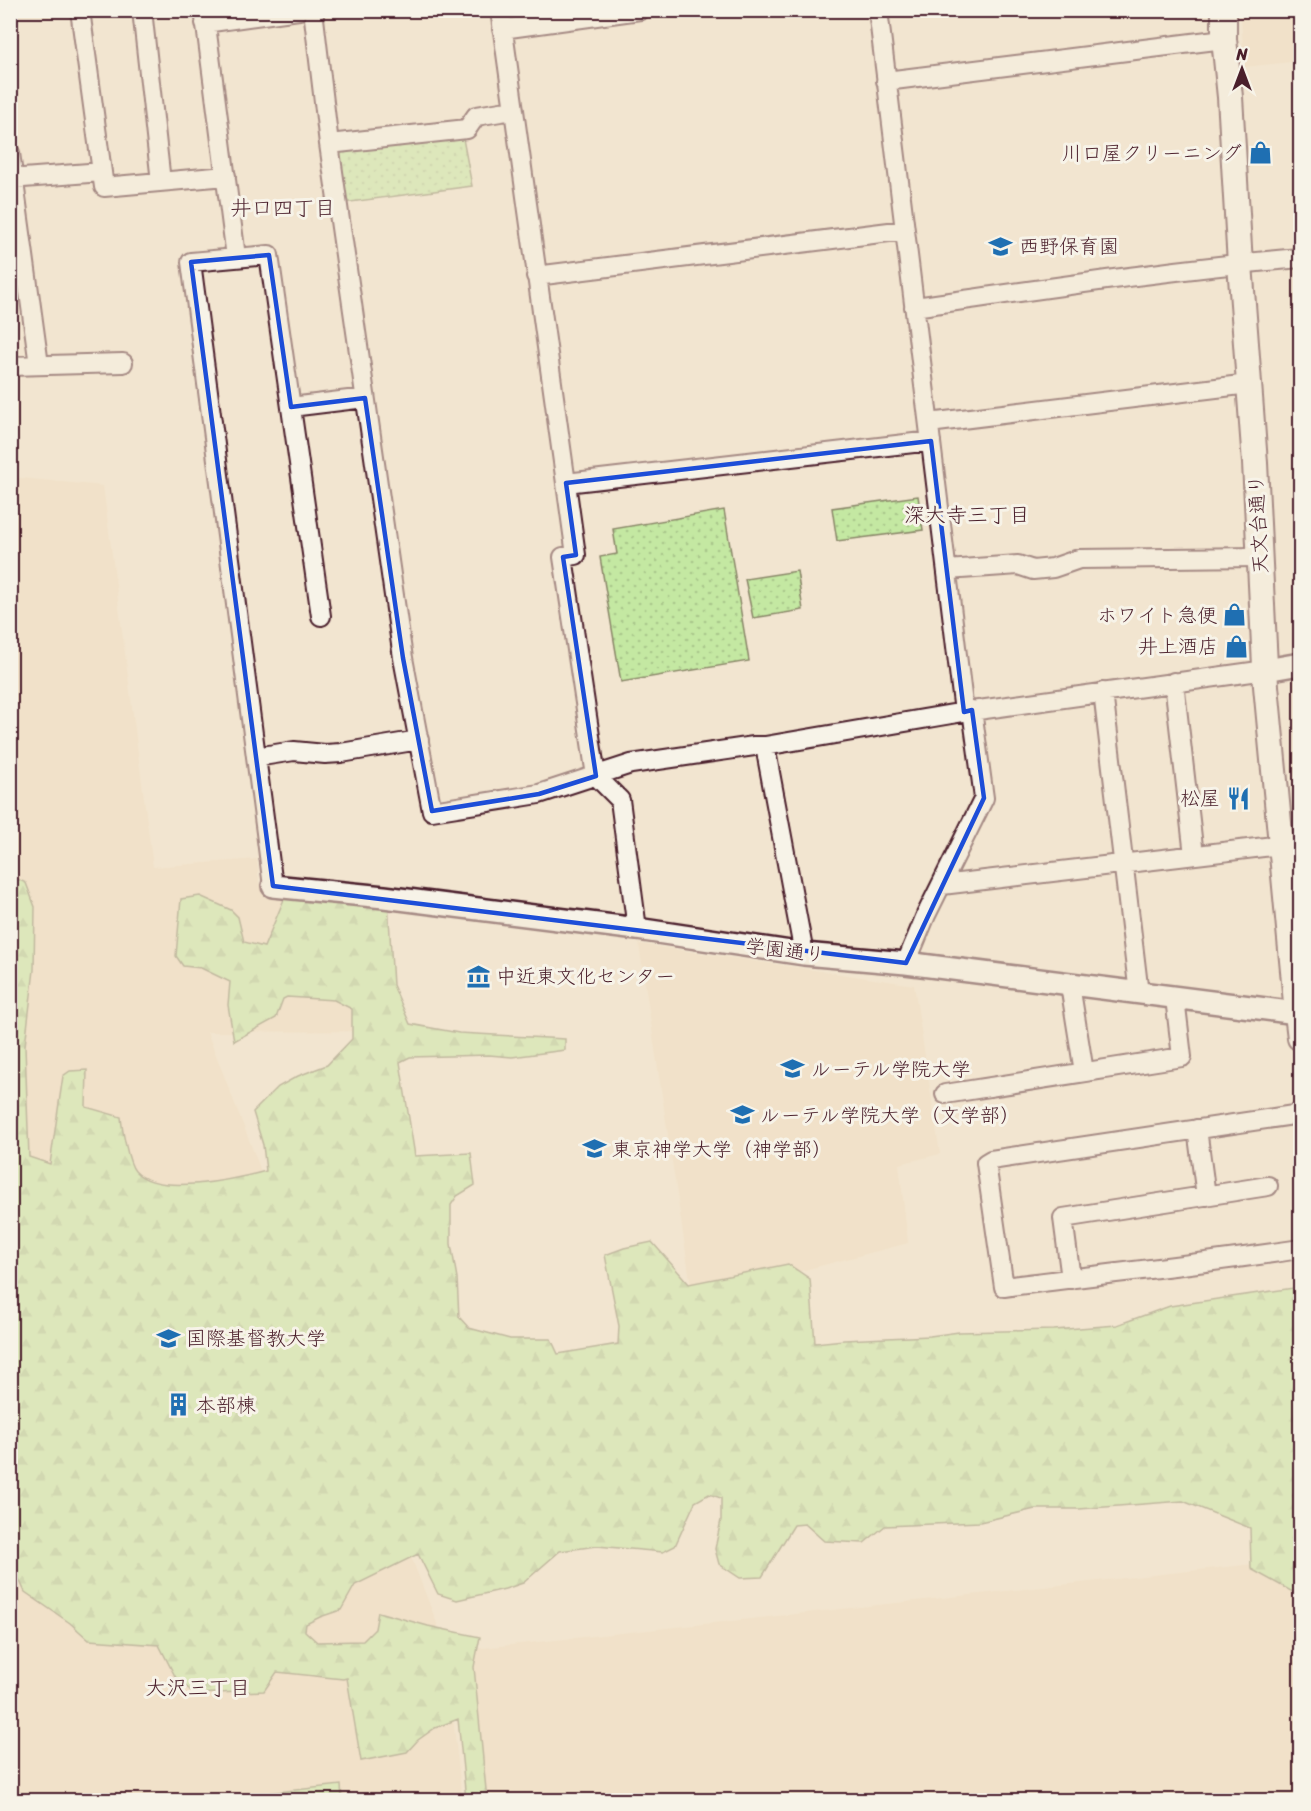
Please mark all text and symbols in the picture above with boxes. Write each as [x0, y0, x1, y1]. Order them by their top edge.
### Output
north arrow [1212, 39, 1272, 99]
text: N [1235, 40, 1248, 69]
place label: 川口屋クリーニング [1062, 136, 1242, 171]
shop icon: 川口屋クリーニング [1247, 140, 1273, 166]
district label: 井口四丁目 [231, 189, 336, 227]
place label: 西野保育園 [1019, 229, 1119, 264]
school or university icon: 西野保育園 [988, 233, 1014, 259]
street label: 天文台通り [1238, 473, 1279, 575]
district label: 深大寺三丁目 [904, 496, 1030, 534]
place label: ホワイト急便 [1097, 598, 1217, 633]
shop icon: ホワイト急便 [1222, 602, 1248, 628]
place label: 井上酒店 [1138, 629, 1218, 664]
shop icon: 井上酒店 [1223, 633, 1249, 659]
place label: 松屋 [1180, 781, 1220, 816]
restaurant icon: 松屋 [1225, 785, 1251, 811]
street label: 学園通り [743, 928, 827, 973]
place label: 中近東文化センター [496, 959, 675, 994]
museum icon: 中近東文化センター [465, 963, 491, 989]
place label: ルーテル学院大学 [811, 1052, 971, 1087]
school or university icon: ルーテル学院大学 [780, 1056, 806, 1082]
place label: ルーテル学院大学（文学部） [760, 1098, 1020, 1133]
school or university icon: ルーテル学院大学（文学部） [729, 1102, 755, 1128]
place label: 東京神学大学（神学部） [612, 1132, 832, 1167]
school or university icon: 東京神学大学（神学部） [581, 1136, 607, 1162]
place label: 国際基督教大学 [186, 1321, 326, 1356]
school or university icon: 国際基督教大学 [155, 1325, 181, 1351]
place label: 本部棟 [196, 1388, 256, 1423]
building icon: 本部棟 [165, 1392, 191, 1418]
district label: 大沢三丁目 [146, 1669, 251, 1707]

